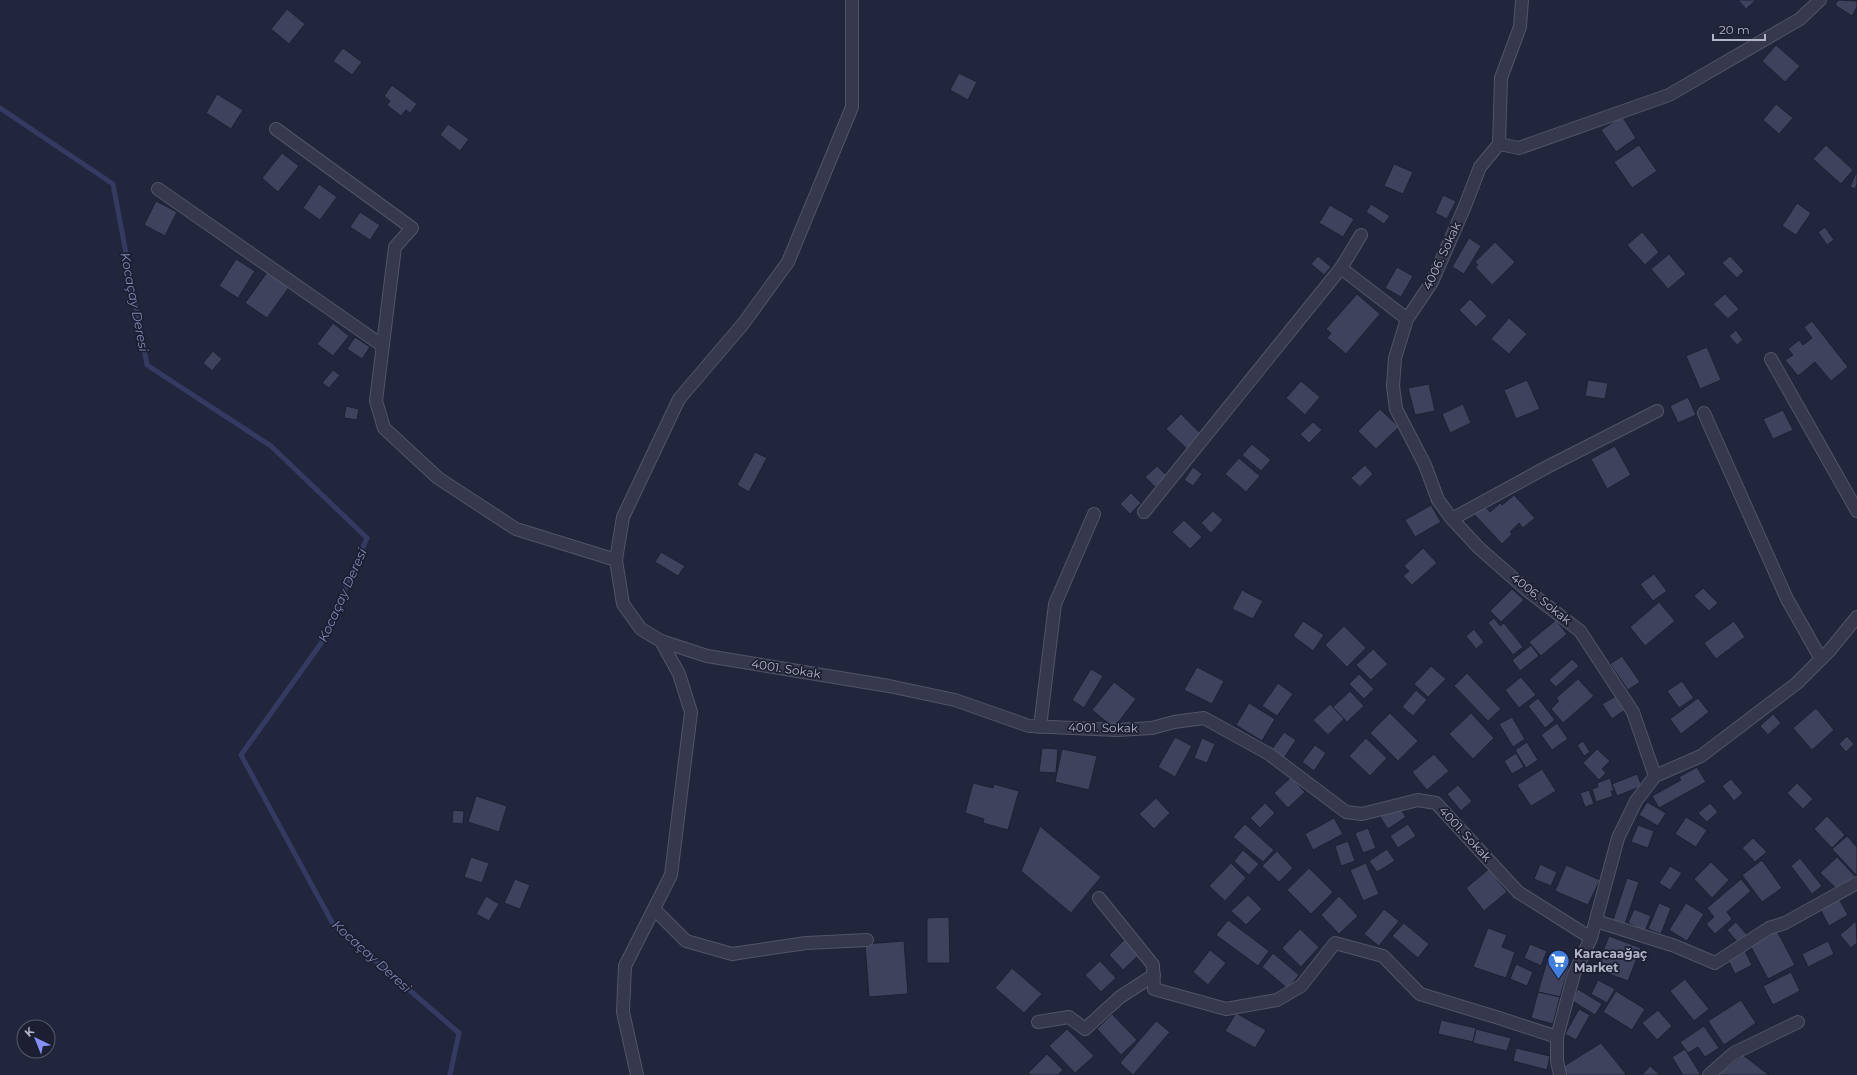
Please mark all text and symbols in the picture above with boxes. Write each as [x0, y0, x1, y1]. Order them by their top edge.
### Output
scale bar [1713, 16, 1765, 42]
text: 20 m [1719, 22, 1750, 37]
street label: 4006. Sokak [1419, 219, 1464, 292]
water label: Kocaçay Deresi [118, 251, 153, 354]
water label: Kocaçay Deresi [314, 545, 370, 644]
street label: 4006. Sokak [1508, 570, 1575, 628]
street label: 4001. Sokak [750, 656, 823, 682]
street label: 4001. Sokak [1068, 719, 1139, 736]
street label: 4001. Sokak [1436, 803, 1495, 865]
water label: Kocaçay Deresi [329, 916, 415, 996]
place label: Karacaağaç Market [1574, 946, 1647, 975]
supermarket icon: Karacaağaç Market [1546, 948, 1572, 981]
north arrow [16, 1019, 56, 1059]
text: K [21, 1023, 38, 1040]

